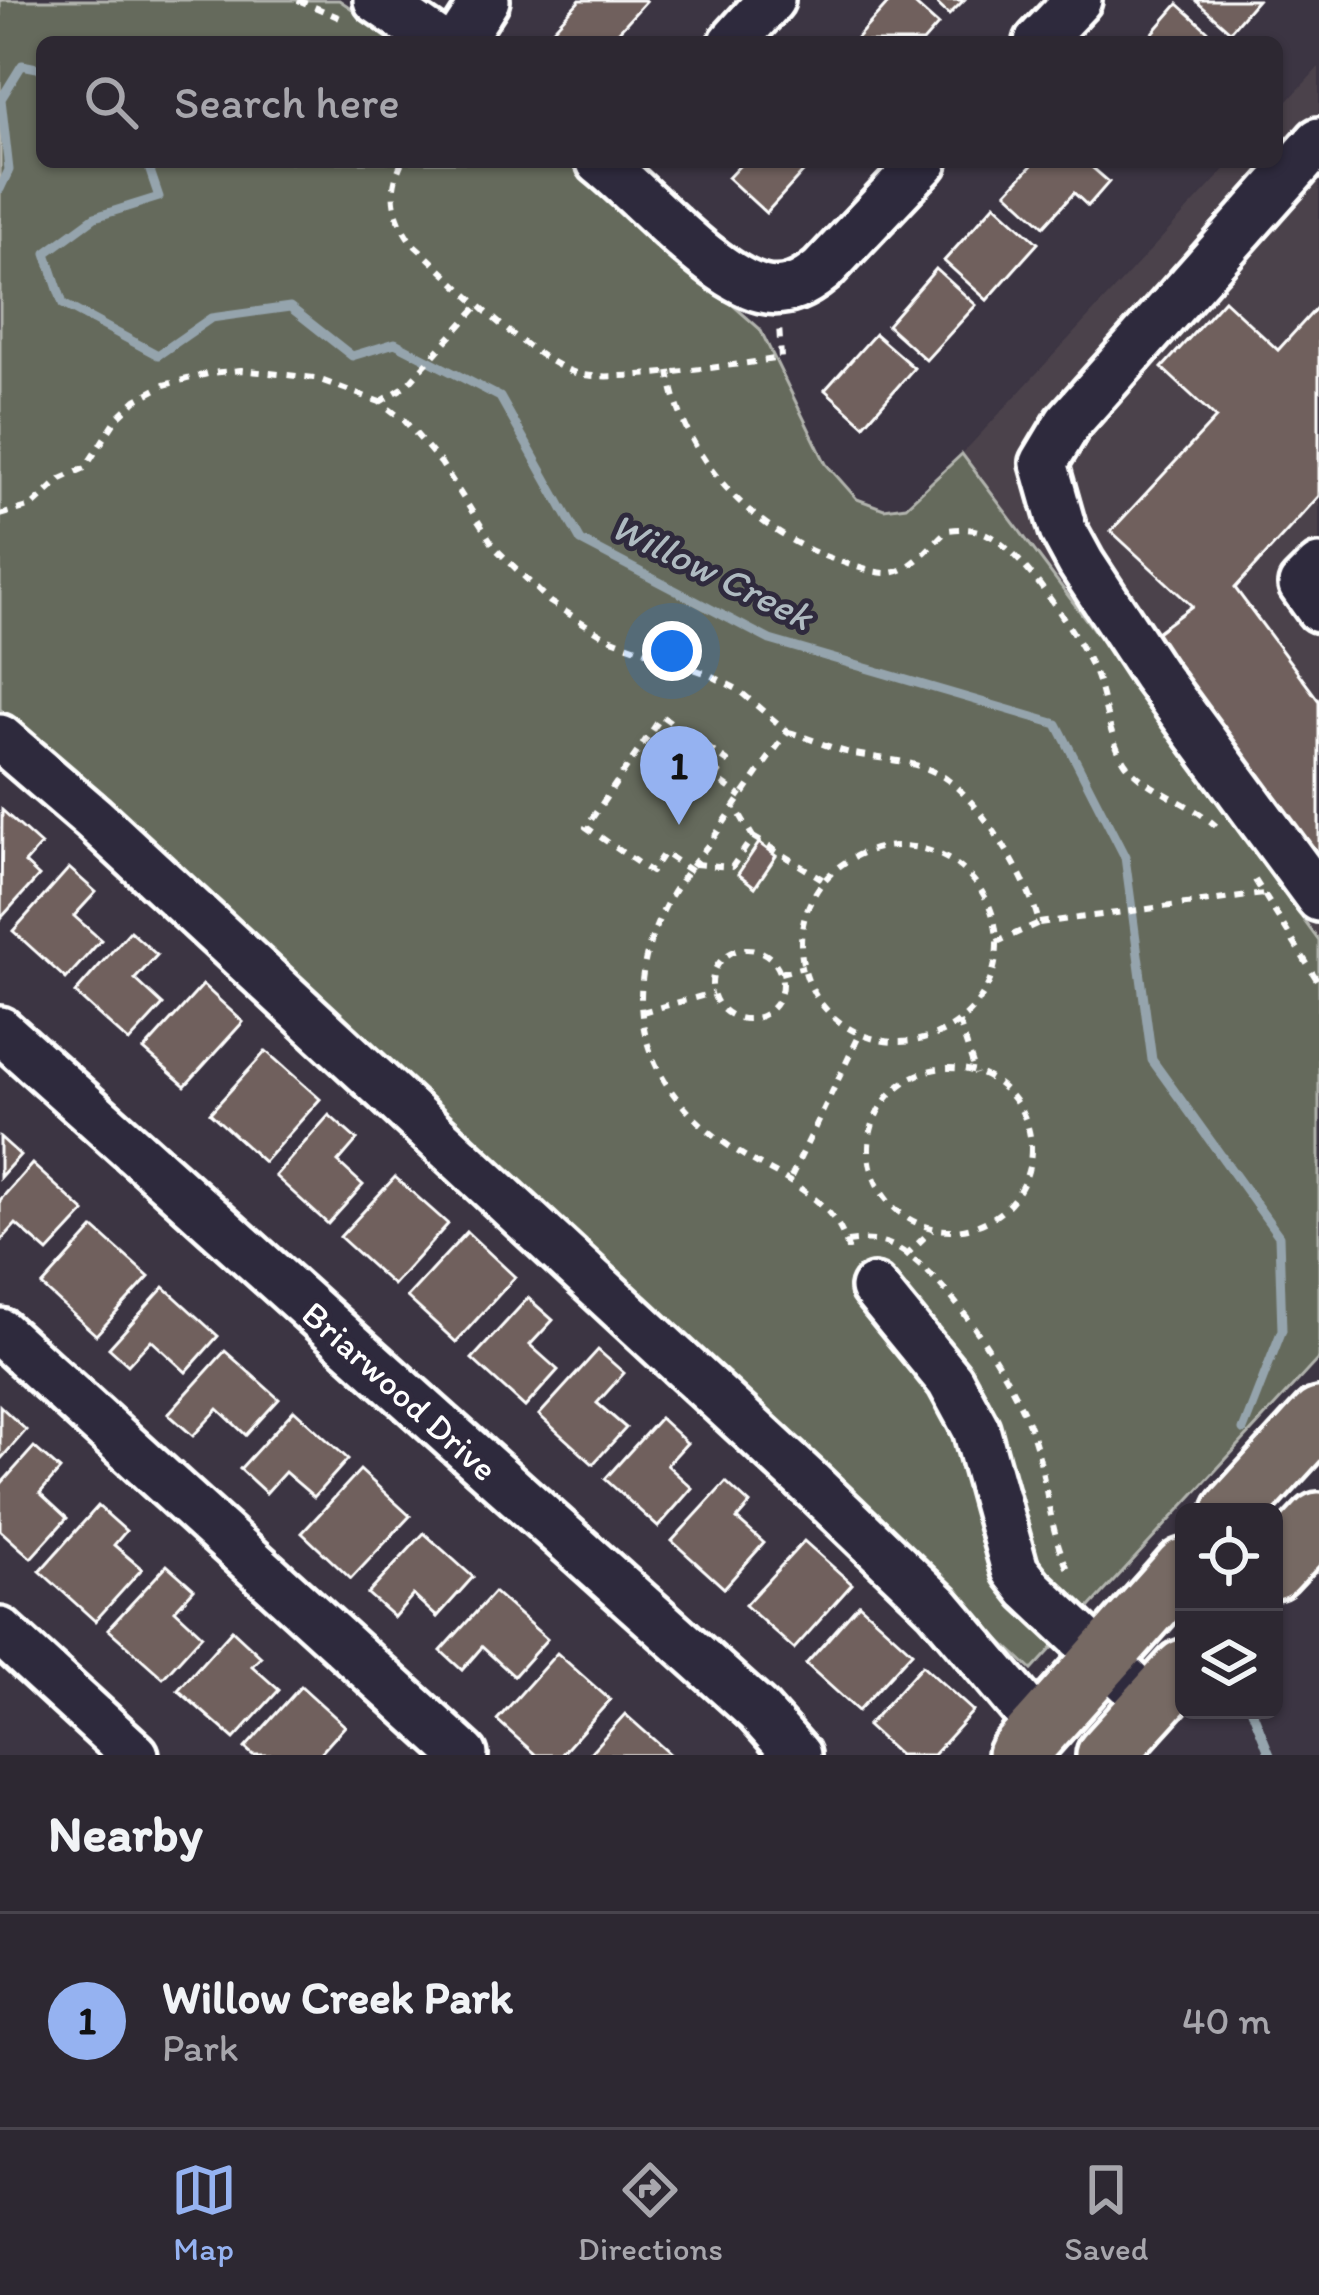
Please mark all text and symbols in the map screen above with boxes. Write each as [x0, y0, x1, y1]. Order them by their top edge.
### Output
search box [36, 36, 1283, 168]
icon: search [78, 69, 144, 135]
text: Search here [174, 75, 400, 129]
water label: Willow Creek [604, 502, 822, 641]
your location [642, 621, 702, 681]
pin: 1 [640, 726, 718, 825]
street label: Briarwood Drive [293, 1292, 507, 1490]
map controls [1175, 1503, 1283, 1719]
button: locate [1175, 1503, 1283, 1611]
button: layers [1175, 1611, 1283, 1719]
text: Nearby [48, 1803, 203, 1864]
text: Willow Creek Park [162, 1970, 513, 2024]
text: 1 [78, 1997, 96, 2044]
text: 40 m [1182, 1997, 1271, 2044]
text: Park [162, 2024, 239, 2071]
tab: Map [171, 2157, 237, 2268]
tab: Directions [578, 2157, 723, 2268]
tab: Saved [1064, 2157, 1148, 2268]

